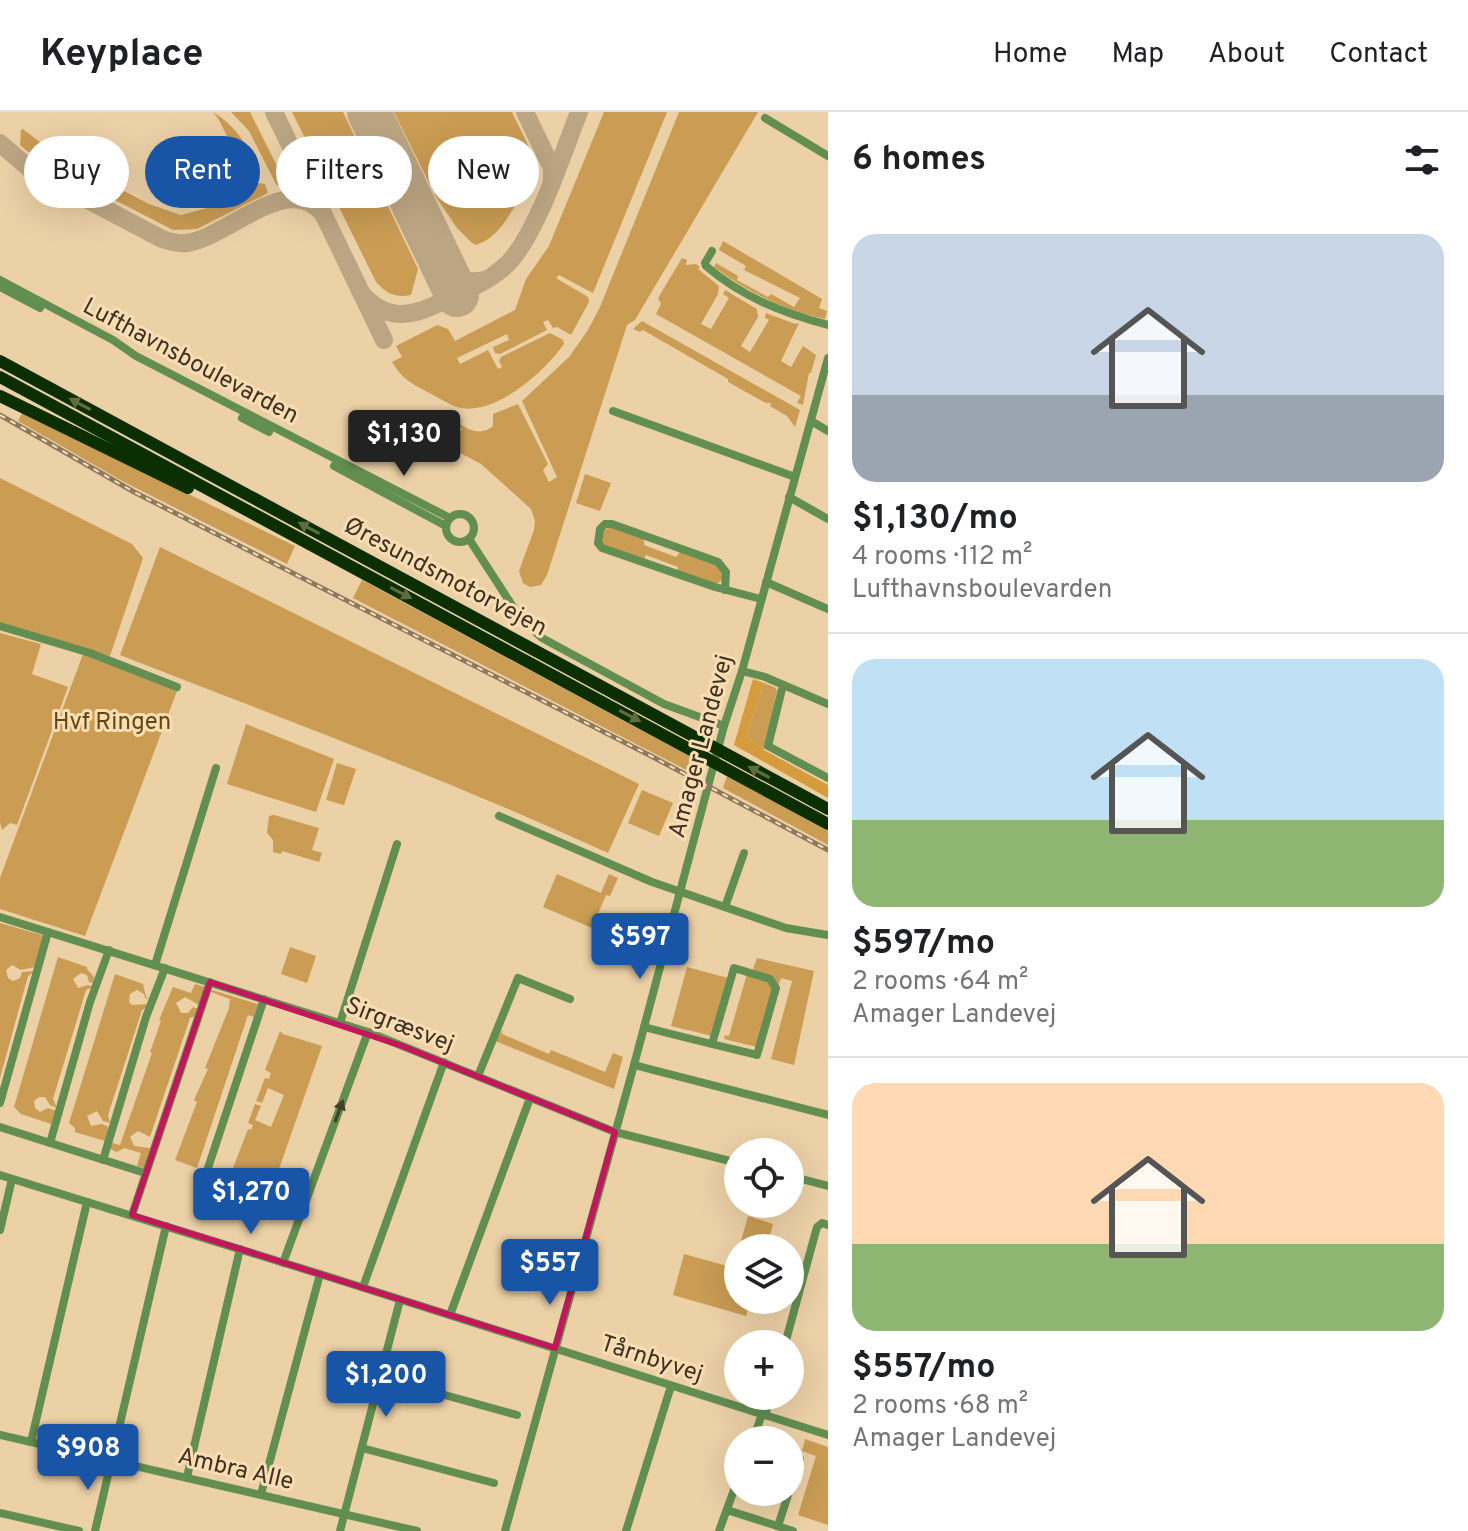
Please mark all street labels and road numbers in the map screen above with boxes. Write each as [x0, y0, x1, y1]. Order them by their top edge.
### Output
street label: Lufthavnsboulevarden [77, 292, 303, 431]
street label: Øresundsmotorvejen [338, 512, 552, 644]
street label: Amager Landevej [663, 652, 741, 841]
street label: Sirgræsvej [341, 991, 458, 1060]
street label: Tårnbyvej [596, 1329, 706, 1391]
street label: Ambra Alle [175, 1442, 296, 1498]

